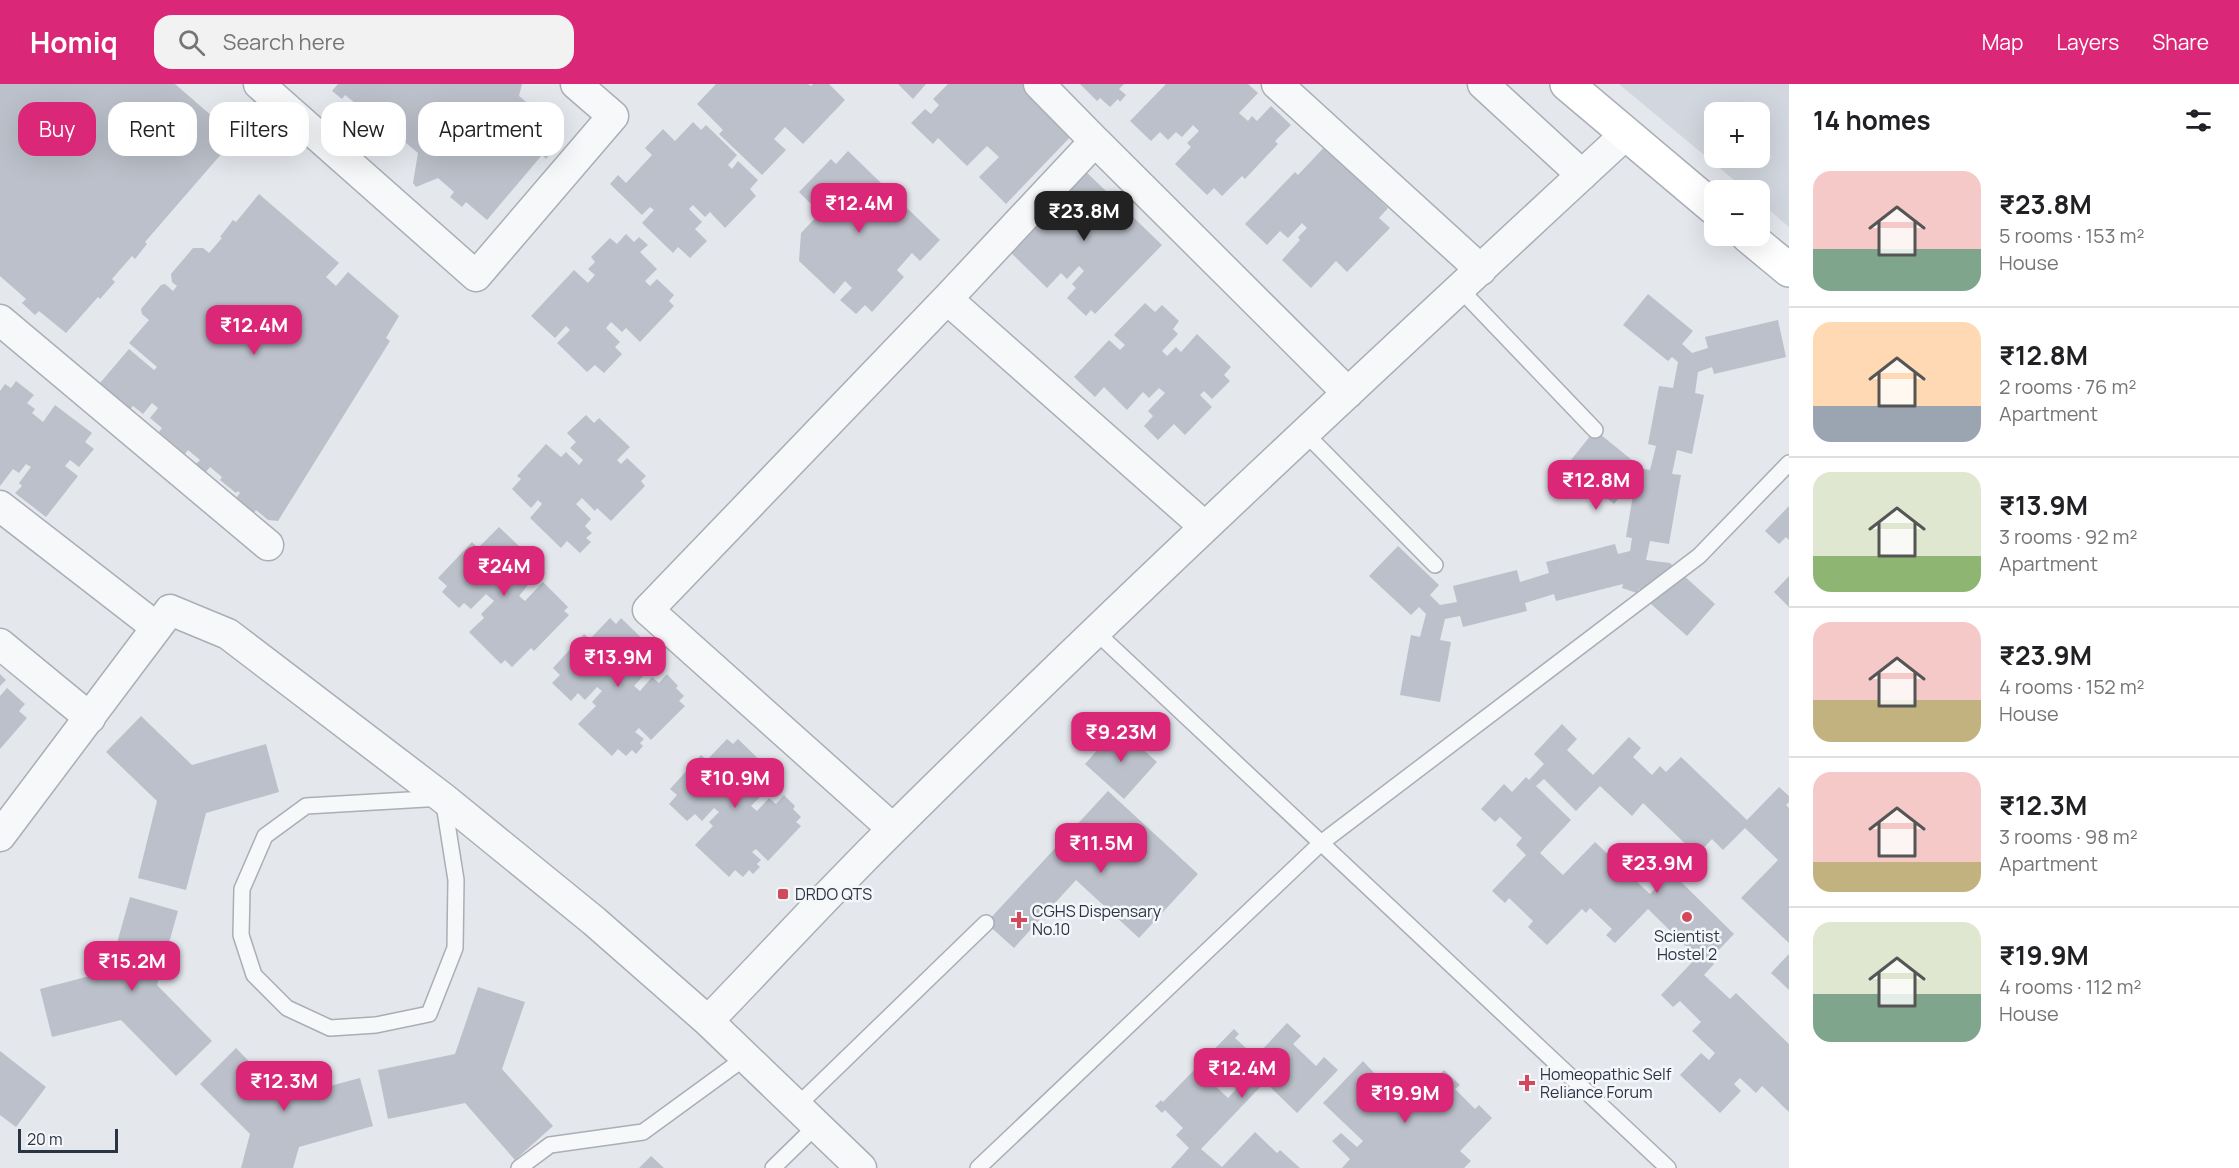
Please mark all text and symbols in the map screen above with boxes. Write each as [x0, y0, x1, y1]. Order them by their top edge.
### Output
search box [154, 15, 574, 69]
text: Homiq [30, 23, 118, 61]
icon: search [175, 26, 208, 59]
text: Search here [223, 27, 345, 57]
text: Map [1982, 28, 2023, 56]
text: Layers [2056, 28, 2119, 56]
text: Share [2152, 28, 2209, 56]
chip: Buy [18, 102, 96, 156]
chip: Rent [108, 102, 197, 156]
chip: Filters [209, 102, 309, 156]
chip: New [321, 102, 406, 156]
chip: Apartment [418, 102, 564, 156]
map controls [1704, 102, 1770, 246]
button: + [1704, 102, 1770, 168]
text: 14 homes [1813, 102, 1931, 138]
icon: filters [2182, 104, 2215, 137]
button: − [1704, 180, 1770, 246]
pin: ₹12.4M [810, 183, 908, 234]
text: ₹23.8M [1999, 186, 2092, 222]
text: ₹12.4M [825, 189, 893, 216]
pin: ₹23.8M [1035, 191, 1133, 242]
icon: home [1861, 195, 1933, 267]
text: ₹23.8M [1048, 197, 1120, 224]
text: 5 rooms · 153 m² [1999, 222, 2145, 249]
text: House [1999, 249, 2059, 276]
pin: ₹12.4M [205, 305, 303, 356]
text: ₹12.4M [220, 311, 288, 338]
text: ₹12.8M [1999, 337, 2088, 373]
icon: home [1861, 346, 1933, 418]
text: 2 rooms · 76 m² [1999, 373, 2136, 400]
text: Apartment [1999, 400, 2098, 427]
pin: ₹12.8M [1547, 460, 1645, 511]
text: ₹12.8M [1562, 466, 1630, 493]
text: ₹13.9M [1999, 487, 2088, 523]
icon: home [1861, 496, 1933, 568]
text: 3 rooms · 92 m² [1999, 523, 2138, 550]
pin: ₹24M [468, 546, 540, 597]
text: Apartment [1999, 550, 2098, 577]
text: ₹24M [477, 552, 531, 579]
pin: ₹13.9M [569, 637, 667, 688]
text: ₹23.9M [1999, 637, 2092, 673]
text: ₹13.9M [584, 643, 652, 670]
icon: home [1861, 646, 1933, 718]
text: 4 rooms · 152 m² [1999, 673, 2145, 700]
text: House [1999, 700, 2059, 727]
pin: ₹9.23M [1072, 712, 1170, 763]
text: ₹9.23M [1085, 718, 1157, 745]
pin: ₹10.9M [686, 758, 784, 809]
text: ₹10.9M [700, 764, 770, 791]
text: ₹12.3M [1999, 787, 2087, 823]
icon: home [1861, 796, 1933, 868]
pin: ₹11.5M [1052, 823, 1150, 874]
text: 3 rooms · 98 m² [1999, 823, 2138, 850]
text: ₹11.5M [1069, 829, 1133, 856]
pin: ₹23.9M [1608, 843, 1706, 894]
text: ₹23.9M [1621, 849, 1693, 876]
text: Apartment [1999, 850, 2098, 877]
place label: DRDO QTS [795, 883, 872, 905]
marker: DRDO QTS [776, 887, 790, 901]
place label: CGHS Dispensary No.10 [1032, 900, 1162, 940]
marker: Scientist Hostel 2 [1680, 910, 1694, 924]
marker: CGHS Dispensary No.10 [1010, 911, 1028, 929]
place label: Scientist Hostel 2 [1654, 925, 1720, 965]
text: ₹19.9M [1999, 937, 2089, 973]
pin: ₹15.2M [83, 941, 181, 992]
icon: home [1861, 946, 1933, 1018]
text: ₹15.2M [98, 947, 166, 974]
text: 4 rooms · 112 m² [1999, 973, 2141, 1000]
text: House [1999, 1000, 2059, 1027]
pin: ₹12.4M [1193, 1048, 1291, 1099]
text: ₹12.4M [1208, 1054, 1276, 1081]
pin: ₹12.3M [235, 1061, 333, 1112]
place label: Homeopathic Self Reliance Forum [1540, 1063, 1672, 1103]
text: ₹12.3M [250, 1067, 318, 1094]
pin: ₹19.9M [1356, 1073, 1454, 1124]
marker: Homeopathic Self Reliance Forum [1518, 1074, 1536, 1092]
text: ₹19.9M [1370, 1079, 1440, 1106]
scale bar [18, 1126, 118, 1154]
text: 20 m [27, 1128, 63, 1150]

